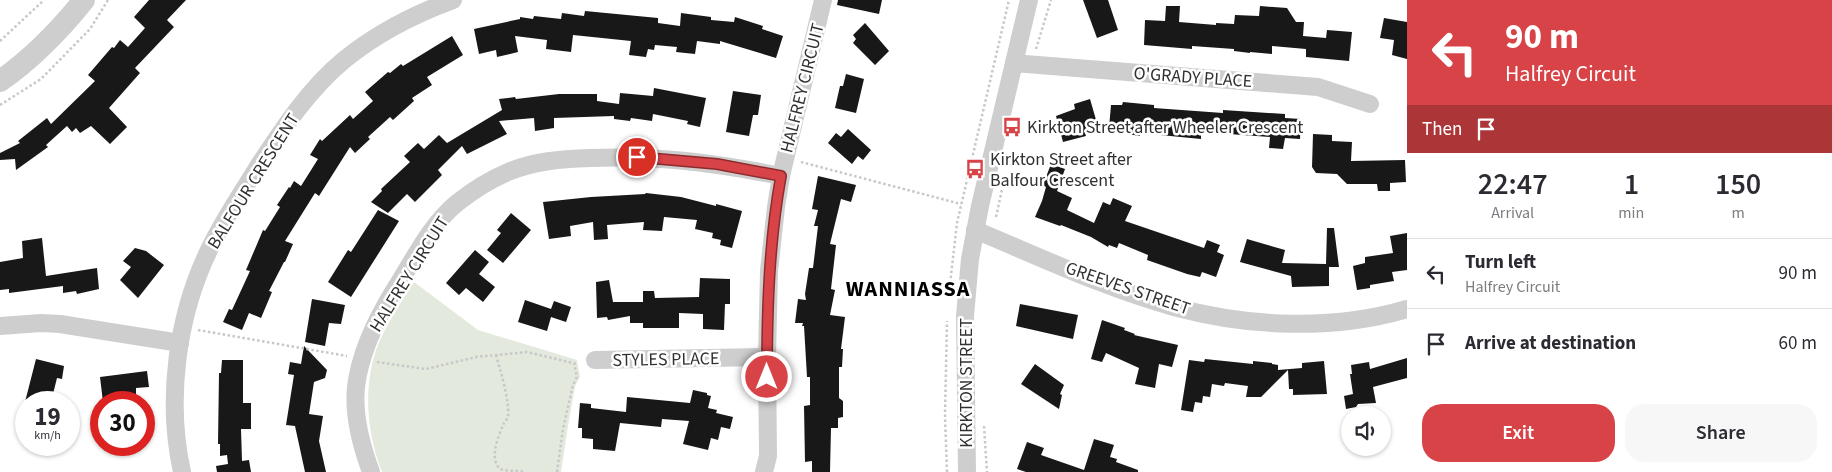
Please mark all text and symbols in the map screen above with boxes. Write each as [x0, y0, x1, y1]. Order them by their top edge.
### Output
text: 90 m [1505, 12, 1579, 62]
icon: left [1422, 20, 1487, 85]
street label: HALFREY CIRCUIT [774, 21, 831, 155]
text: Halfrey Circuit [1505, 58, 1636, 90]
street label: O'GRADY PLACE [1133, 61, 1253, 94]
street label: BALFOUR CRESCENT [202, 108, 306, 254]
place label: Kirkton Street after Wheeler Crescent [1027, 115, 1303, 140]
icon: arrive [1472, 115, 1500, 143]
bus stop icon: Kirkton Street after Wheeler Crescent [1001, 116, 1023, 138]
text: Then [1422, 116, 1462, 143]
pin [616, 136, 658, 178]
icon: arrive [623, 143, 651, 171]
place label: Kirkton Street after Balfour Crescent [990, 147, 1133, 193]
bus stop icon: Kirkton Street after Balfour Crescent [964, 158, 986, 180]
text: 22:47 [1478, 163, 1548, 206]
text: 1 [1624, 163, 1639, 206]
text: 150 [1715, 163, 1761, 206]
text: Arrival [1491, 202, 1534, 224]
text: min [1618, 202, 1644, 224]
text: m [1732, 202, 1745, 224]
street label: HALFREY CIRCUIT [364, 211, 455, 337]
text: Turn left [1465, 249, 1536, 276]
street label: GREEVES STREET [1062, 255, 1194, 322]
icon: left [1422, 260, 1450, 288]
text: 90 m [1779, 260, 1817, 287]
district label: WANNIASSA [846, 273, 970, 305]
text: Halfrey Circuit [1465, 276, 1560, 298]
street label: KIRKTON STREET [954, 318, 979, 448]
icon: arrive [1422, 330, 1450, 358]
text: Arrive at destination [1465, 330, 1636, 357]
text: 60 m [1779, 330, 1817, 357]
street label: STYLES PLACE [612, 346, 720, 373]
position arrow [740, 350, 792, 402]
speed limit sign: 30 [90, 391, 155, 456]
text: 19 [34, 399, 61, 435]
button: Exit [1422, 404, 1615, 462]
button: Share [1625, 404, 1817, 462]
map controls [1341, 406, 1391, 456]
button: sound [1341, 406, 1391, 456]
text: km/h [34, 427, 61, 444]

